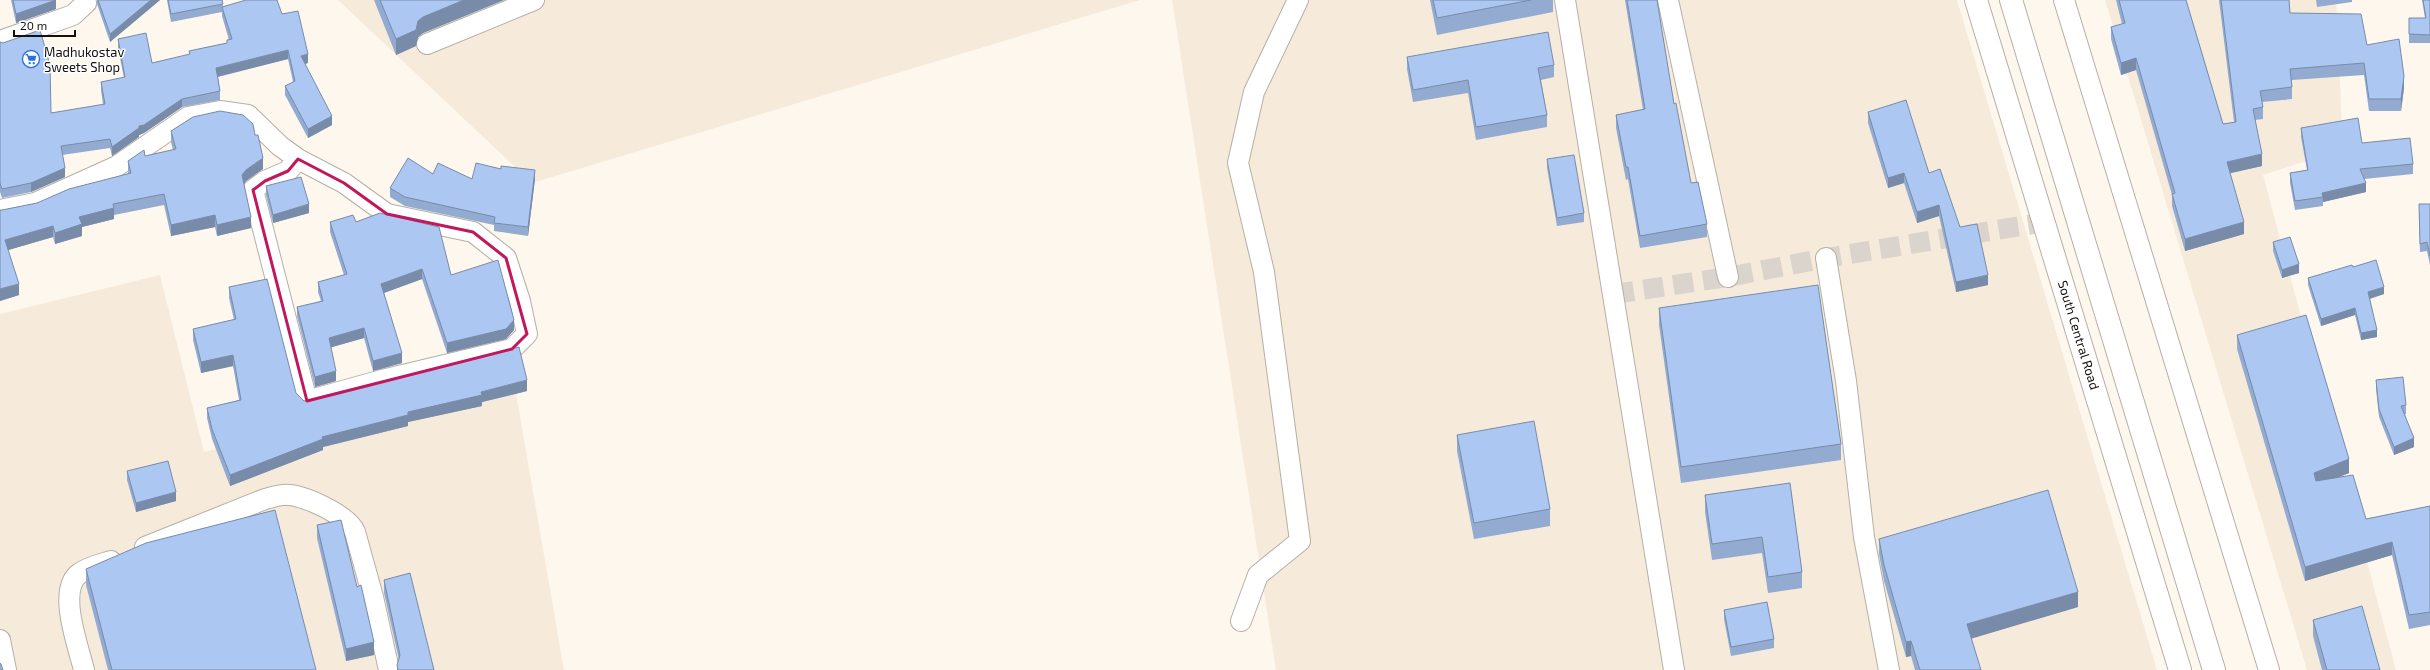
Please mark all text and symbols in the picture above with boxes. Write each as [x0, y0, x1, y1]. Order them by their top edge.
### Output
scale bar [14, 12, 75, 38]
text: 20 m [20, 18, 47, 32]
place label: Madhukostav Sweets Shop [44, 44, 124, 75]
supermarket icon: Madhukostav Sweets Shop [21, 49, 41, 69]
street label: South Central Road [2055, 279, 2103, 391]

